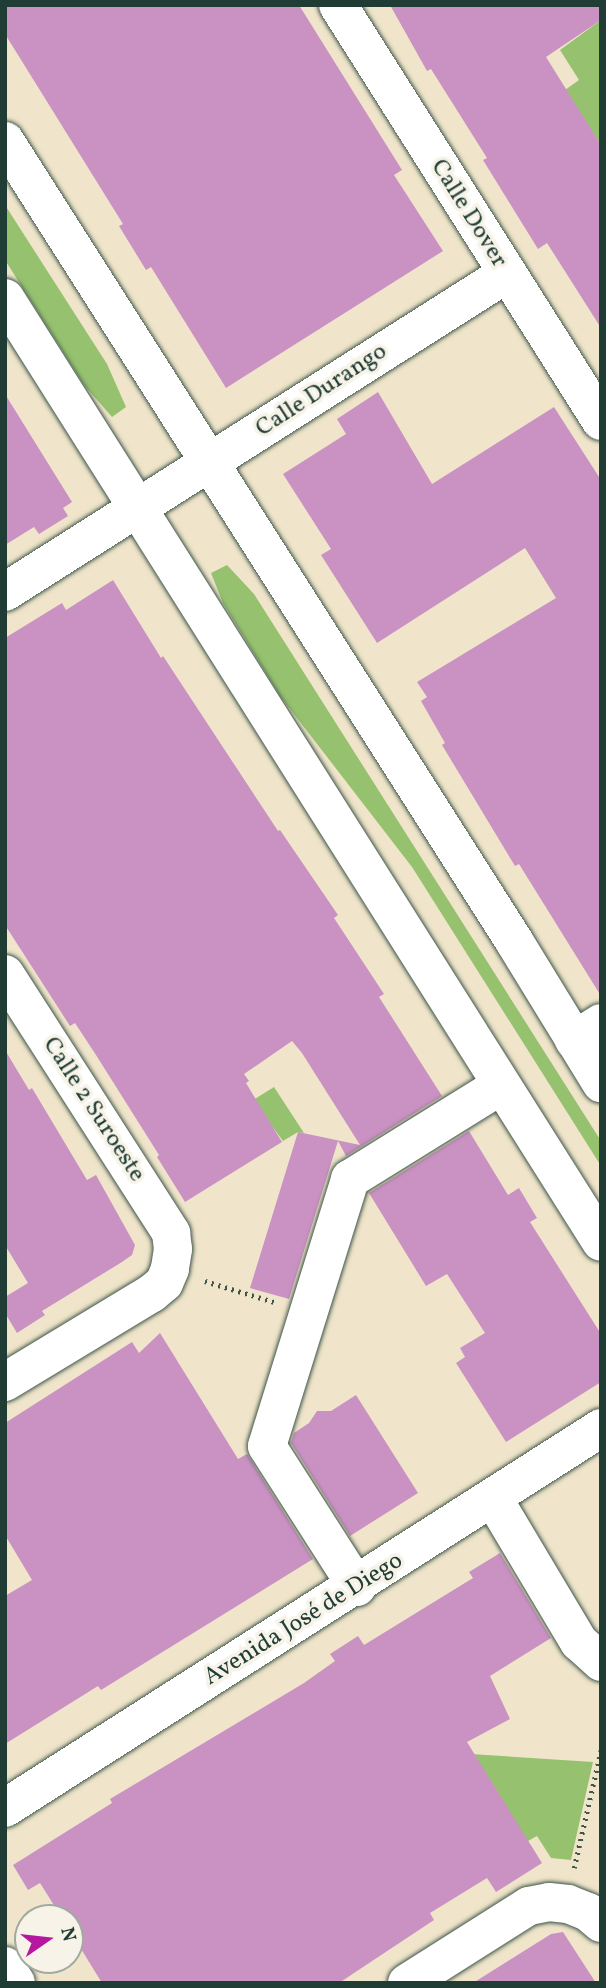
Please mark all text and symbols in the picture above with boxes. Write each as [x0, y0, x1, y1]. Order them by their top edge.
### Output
street label: Calle Dover [423, 155, 513, 273]
street label: Calle Durango [251, 338, 393, 444]
street label: Calle 2 Suroeste [36, 1032, 150, 1188]
street label: Avenida José de Diego [199, 1547, 409, 1693]
north arrow [14, 1904, 84, 1974]
text: N [53, 1925, 82, 1944]

